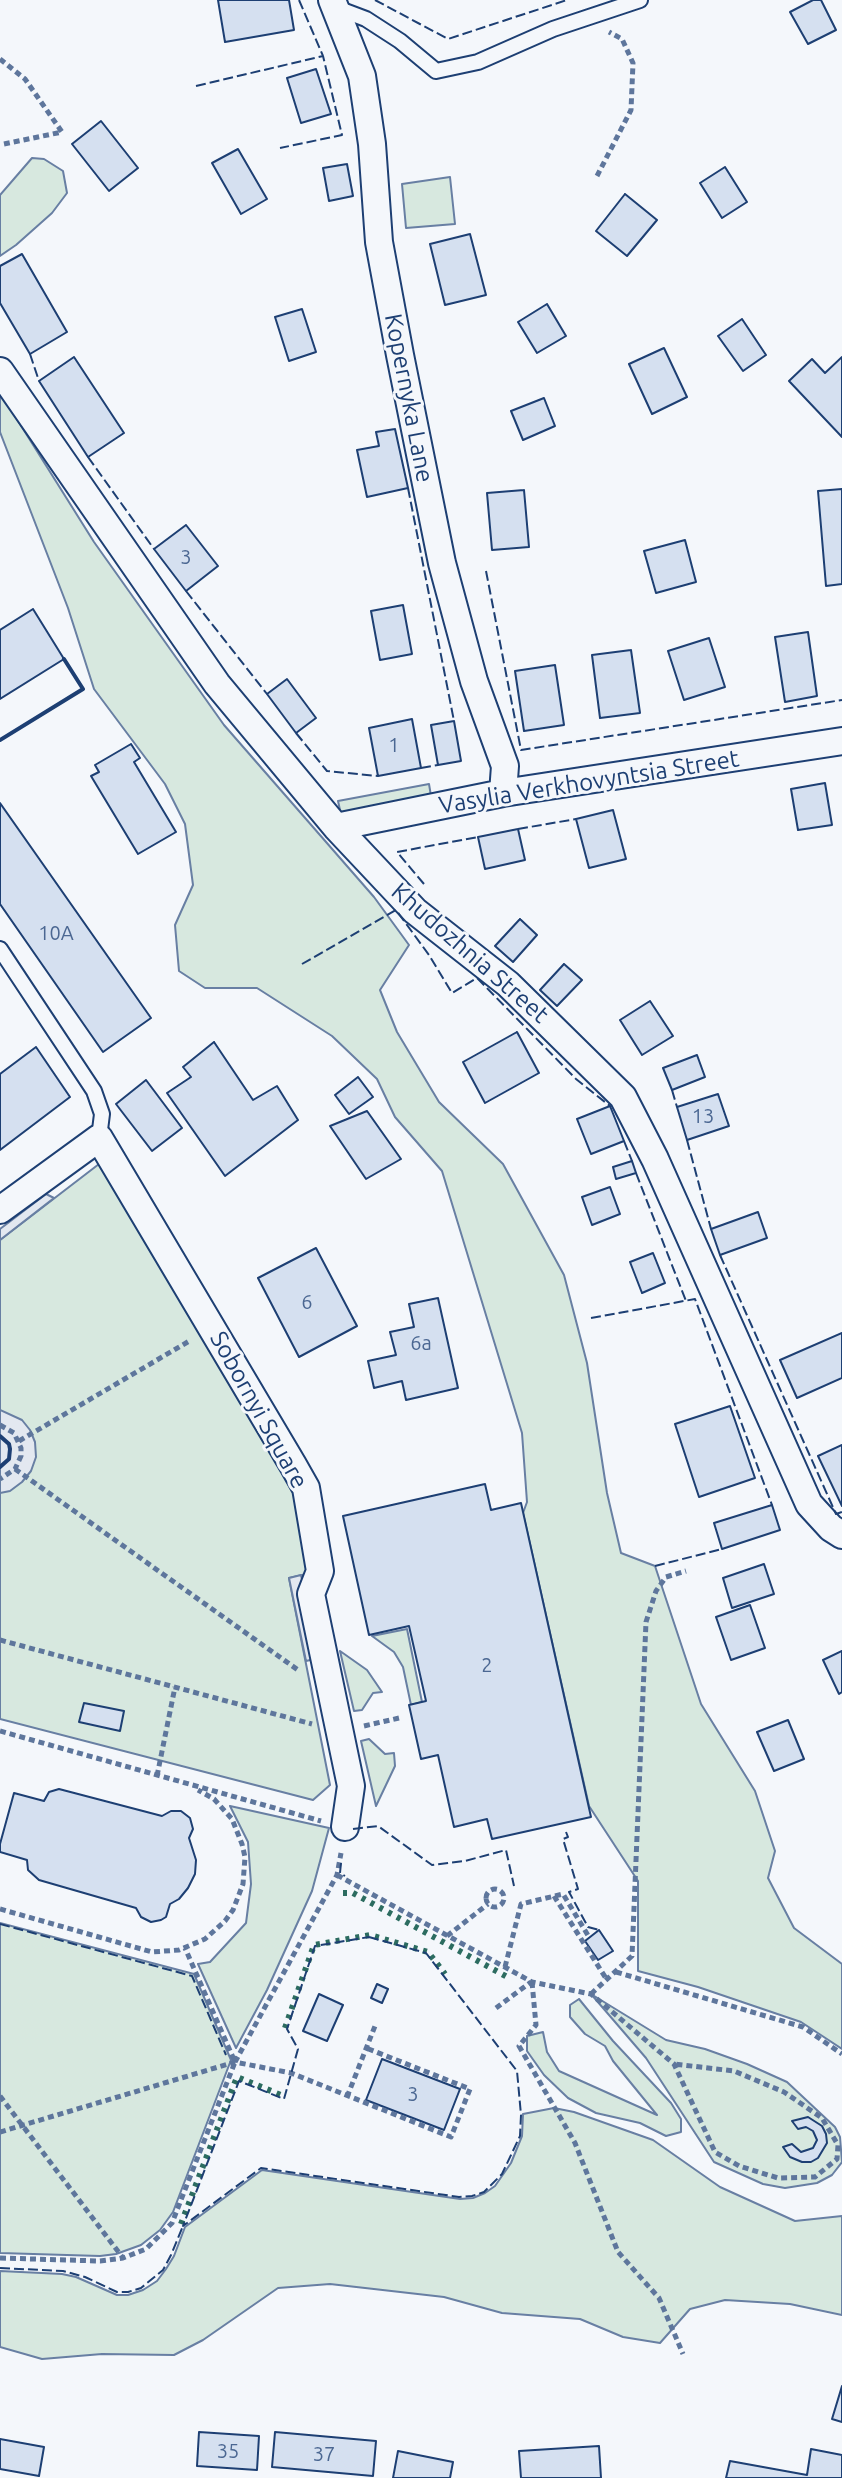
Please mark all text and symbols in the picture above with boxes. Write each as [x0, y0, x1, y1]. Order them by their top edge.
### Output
street label: Kopernyka Lane [379, 311, 439, 485]
house number: 3 [180, 545, 192, 569]
house number: 1 [388, 733, 400, 757]
street label: Vasylia Verkhovyntsia Street [437, 744, 741, 820]
street label: Khudozhnia Street [385, 877, 555, 1029]
house number: 10А [38, 921, 74, 945]
house number: 13 [692, 1104, 714, 1128]
house number: 6 [301, 1290, 313, 1314]
street label: Sobornyi Square [204, 1326, 314, 1494]
house number: 6а [410, 1331, 432, 1355]
house number: 2 [481, 1653, 493, 1677]
house number: 3 [407, 2082, 419, 2106]
house number: 35 [217, 2439, 239, 2463]
house number: 37 [313, 2442, 335, 2466]

